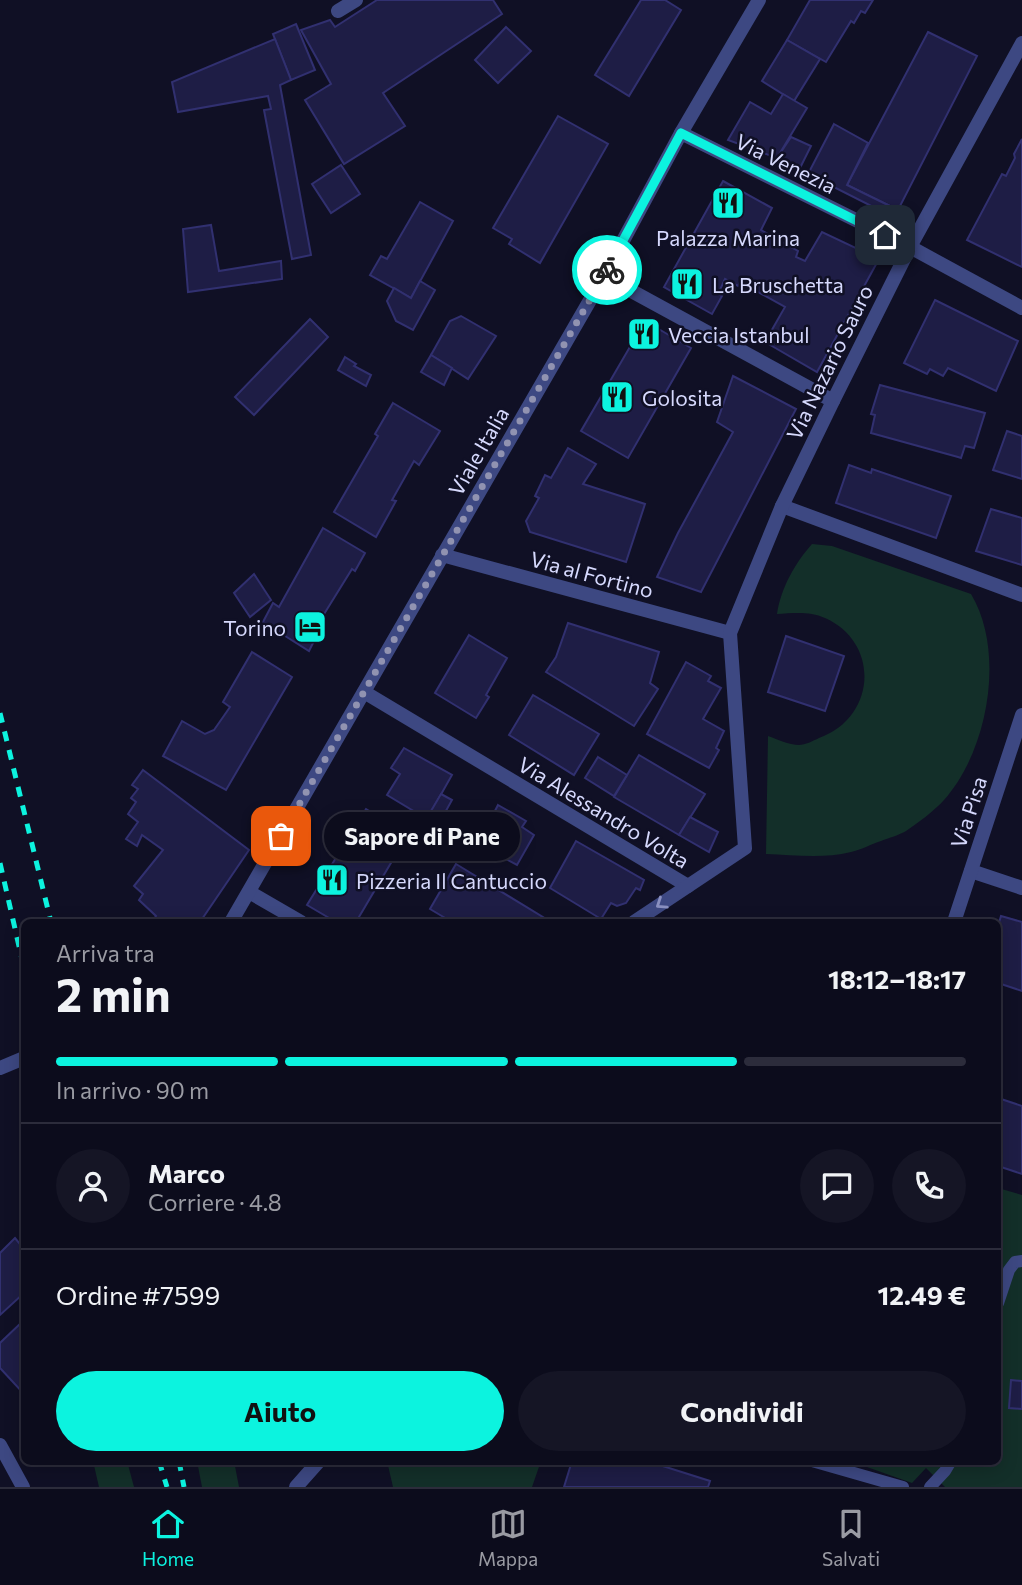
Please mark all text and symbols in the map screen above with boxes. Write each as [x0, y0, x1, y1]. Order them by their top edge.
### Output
street label: Via Venezia [732, 128, 840, 198]
restaurant icon: Palazza Marina [709, 184, 747, 222]
pin [855, 205, 915, 265]
icon: home [866, 216, 904, 254]
place label: Palazza Marina [656, 225, 800, 250]
courier [572, 235, 642, 305]
icon: bike [588, 251, 626, 289]
restaurant icon: La Bruschetta [668, 265, 706, 303]
place label: La Bruschetta [712, 272, 844, 297]
street label: Via Nazario Sauro [781, 281, 877, 443]
restaurant icon: Veccia Istanbul [625, 315, 663, 353]
place label: Veccia Istanbul [668, 322, 810, 347]
restaurant icon: Golosita [598, 378, 636, 416]
place label: Golosita [642, 385, 722, 410]
street label: Viale Italia [443, 402, 513, 500]
street label: Via al Fortino [528, 546, 656, 602]
hotel icon: Torino [291, 608, 329, 646]
place label: Torino [223, 615, 286, 640]
street label: Via Alessandro Volta [514, 751, 694, 873]
street label: Via Pisa [945, 773, 991, 851]
pin [251, 806, 311, 866]
callout: Sapore di Pane [323, 812, 519, 860]
icon: bag [262, 817, 300, 855]
text: Sapore di Pane [344, 822, 500, 850]
restaurant icon: Pizzeria Il Cantuccio [313, 861, 351, 899]
place label: Pizzeria Il Cantuccio [356, 868, 547, 893]
one-way arrow [656, 896, 669, 908]
text: Arriva tra [56, 939, 155, 967]
text: 18:12–18:17 [828, 963, 966, 994]
text: 2 min [56, 965, 171, 1021]
text: In arrivo · 90 m [56, 1076, 209, 1104]
button: person [56, 1149, 130, 1223]
button: chat [800, 1149, 874, 1223]
button: phone [892, 1149, 966, 1223]
text: Marco [148, 1157, 225, 1188]
text: Corriere · 4.8 [148, 1188, 282, 1216]
text: Ordine #7599 [56, 1279, 220, 1310]
text: 12.49 € [877, 1279, 966, 1310]
button: Aiuto [56, 1371, 504, 1451]
button: Condividi [518, 1371, 966, 1451]
tab: Home [142, 1505, 194, 1570]
tab: Mappa [478, 1505, 538, 1570]
tab: Salvati [822, 1505, 880, 1570]

